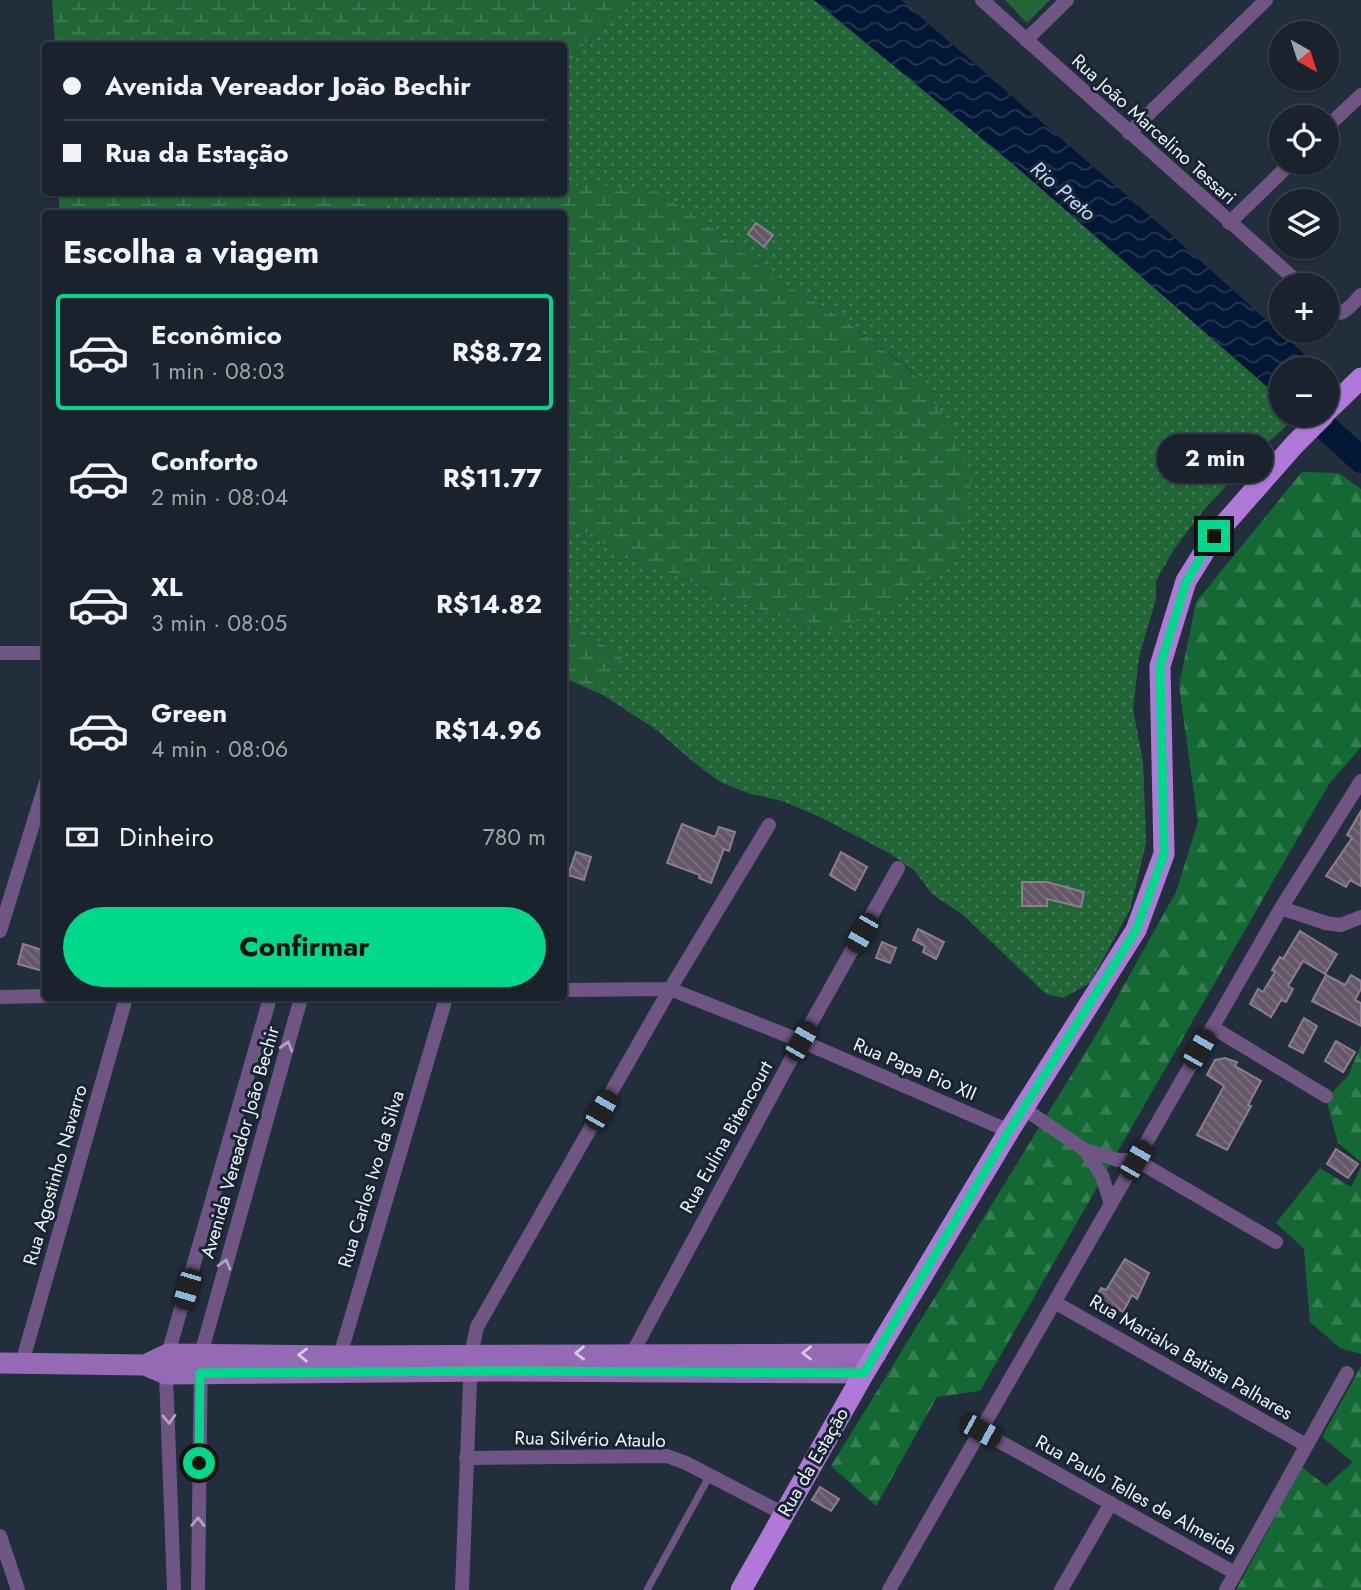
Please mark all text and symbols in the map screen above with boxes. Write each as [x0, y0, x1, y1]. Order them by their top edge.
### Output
north arrow [1269, 21, 1339, 91]
map controls [1269, 21, 1339, 427]
street label: Rua João Marcelino Tessari [1066, 48, 1242, 210]
text: Avenida Vereador João Bechir [105, 67, 471, 105]
button: locate [1269, 105, 1339, 175]
text: Rua da Estação [105, 134, 289, 172]
water label: Rio Preto [1024, 154, 1102, 228]
button: layers [1269, 189, 1339, 259]
text: Escolha a viagem [63, 229, 319, 275]
button: + [1269, 273, 1339, 343]
text: Econômico [151, 316, 282, 354]
icon: car [67, 321, 130, 384]
text: R$8.72 [452, 333, 542, 371]
text: 1 min · 08:03 [151, 354, 285, 388]
button: − [1269, 357, 1339, 427]
callout: 2 min [1156, 434, 1272, 484]
text: 2 min [1185, 441, 1245, 475]
text: Conforto [151, 442, 258, 480]
icon: car [67, 447, 130, 510]
text: R$11.77 [443, 459, 542, 497]
text: 2 min · 08:04 [151, 480, 288, 514]
route end [1198, 520, 1230, 552]
text: XL [151, 568, 183, 606]
icon: car [67, 573, 130, 636]
text: R$14.82 [436, 585, 542, 623]
text: 3 min · 08:05 [151, 606, 287, 640]
text: Green [151, 694, 227, 732]
icon: car [67, 699, 130, 762]
text: R$14.96 [434, 711, 542, 749]
text: 4 min · 08:06 [151, 732, 288, 766]
icon: cash [63, 818, 101, 856]
text: Dinheiro [119, 818, 214, 856]
text: 780 m [483, 820, 546, 854]
button: Confirmar [63, 907, 546, 987]
car [843, 910, 882, 956]
car [782, 1018, 821, 1064]
street label: Avenida Vereador João Bechir [194, 1022, 286, 1261]
car [1180, 1026, 1219, 1072]
street label: Rua Papa Pio XII [849, 1031, 981, 1107]
one-way arrow [279, 1040, 294, 1052]
street label: Rua Eulina Bitencourt [673, 1056, 779, 1218]
street label: Rua Agostinho Navarro [16, 1082, 94, 1268]
street label: Rua Carlos Ivo da Silva [331, 1087, 411, 1271]
car [582, 1087, 621, 1133]
car [1117, 1137, 1156, 1183]
one-way arrow [217, 1259, 231, 1271]
car [172, 1266, 203, 1312]
street label: Rua Marialva Batista Palhares [1084, 1288, 1298, 1427]
one-way arrow [802, 1345, 812, 1361]
one-way arrow [574, 1346, 585, 1361]
one-way arrow [298, 1347, 308, 1363]
street label: Rua da Estação [771, 1403, 855, 1521]
car [958, 1412, 1005, 1450]
one-way arrow [161, 1413, 176, 1424]
street label: Rua Silvério Ataulo [514, 1424, 666, 1454]
street label: Rua Paulo Telles de Almeida [1031, 1428, 1241, 1562]
route start [183, 1447, 215, 1479]
one-way arrow [190, 1516, 206, 1527]

